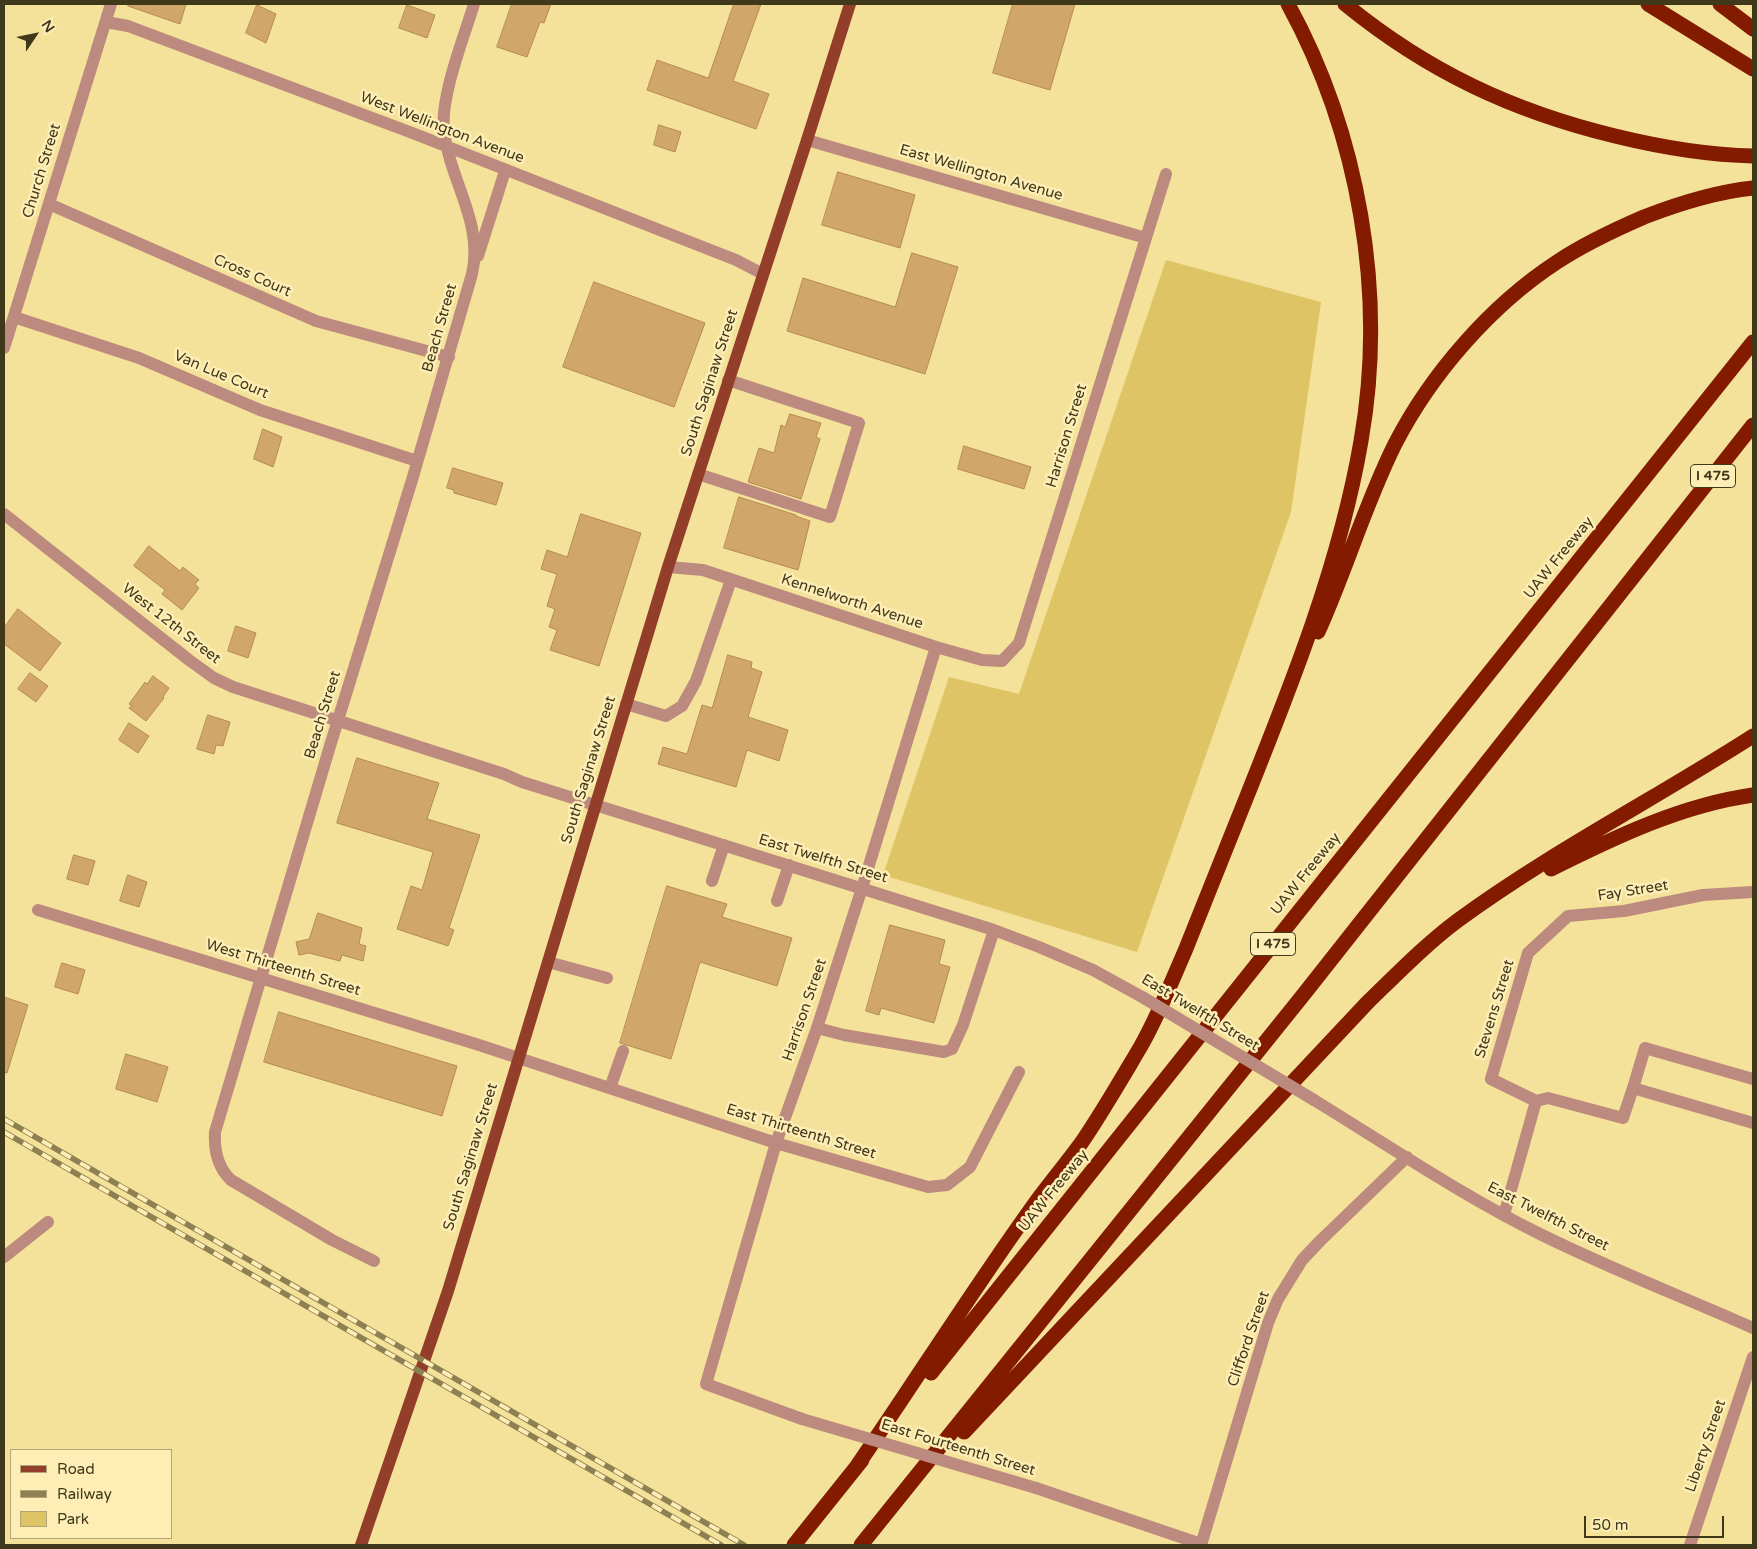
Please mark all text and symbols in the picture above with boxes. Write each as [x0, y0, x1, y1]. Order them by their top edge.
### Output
north arrow [10, 10, 60, 60]
text: N [38, 17, 58, 36]
street label: West Wellington Avenue [358, 88, 526, 168]
street label: Church Street [19, 121, 65, 221]
street label: East Wellington Avenue [897, 141, 1065, 205]
street label: Cross Court [210, 251, 294, 301]
street label: Beach Street [419, 282, 461, 374]
street label: South Saginaw Street [678, 307, 742, 459]
street label: Van Lue Court [171, 347, 271, 403]
street label: Harrison Street [1043, 382, 1091, 490]
road number: I 475 [1690, 464, 1736, 488]
street label: UAW Freeway [1520, 513, 1598, 603]
street label: Kennelworth Avenue [779, 571, 925, 633]
street label: West 12th Street [118, 580, 224, 668]
street label: Beach Street [301, 669, 345, 761]
street label: South Saginaw Street [558, 694, 620, 846]
street label: UAW Freeway [1267, 829, 1345, 919]
street label: East Twelfth Street [756, 831, 890, 887]
street label: Fay Street [1596, 877, 1670, 905]
road number: I 475 [1250, 932, 1296, 956]
street label: West Thirteenth Street [204, 936, 362, 1000]
street label: Harrison Street [779, 956, 831, 1064]
street label: Stevens Street [1471, 957, 1519, 1061]
street label: East Twelfth Street [1138, 971, 1262, 1055]
street label: South Saginaw Street [440, 1081, 502, 1233]
street label: East Thirteenth Street [724, 1101, 878, 1163]
street label: UAW Freeway [1015, 1146, 1093, 1236]
street label: East Twelfth Street [1484, 1179, 1612, 1255]
street label: Clifford Street [1224, 1289, 1274, 1389]
street label: Liberty Street [1682, 1397, 1730, 1495]
street label: East Fourteenth Street [879, 1416, 1037, 1480]
legend [10, 1449, 172, 1539]
text: Road [57, 1460, 95, 1478]
text: Railway [57, 1485, 112, 1503]
scale bar [1587, 1506, 1727, 1538]
text: Park [57, 1510, 89, 1528]
text: 50 m [1592, 1516, 1629, 1534]

